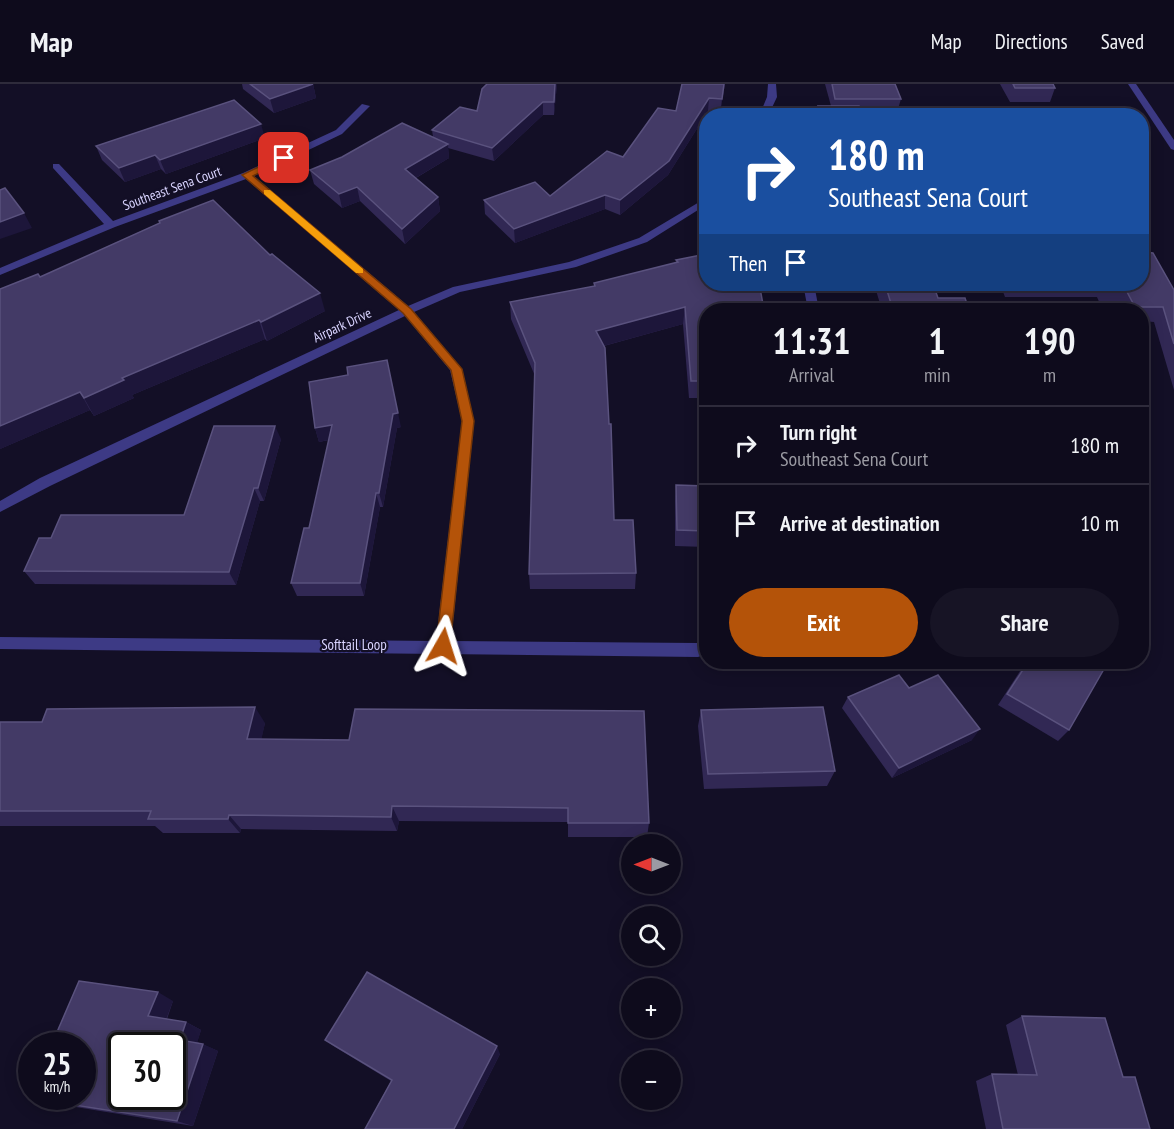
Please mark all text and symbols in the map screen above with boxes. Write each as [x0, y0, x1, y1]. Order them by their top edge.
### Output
text: Map [30, 23, 73, 60]
text: Map [931, 28, 962, 55]
text: Directions [995, 28, 1068, 55]
text: Saved [1101, 28, 1144, 55]
text: 180 m [828, 127, 925, 182]
pin [258, 132, 309, 183]
icon: right [729, 132, 807, 210]
icon: arrive [267, 141, 300, 174]
street label: Southeast Sena Court [120, 162, 224, 214]
text: Southeast Sena Court [828, 180, 1028, 214]
icon: arrive [779, 246, 812, 279]
text: Then [729, 249, 767, 277]
street label: Airpark Drive [310, 304, 374, 346]
text: 11:31 [773, 317, 850, 364]
text: 1 [928, 317, 946, 364]
text: 190 [1024, 317, 1075, 364]
text: Arrival [789, 362, 834, 388]
text: min [924, 362, 950, 388]
text: m [1043, 362, 1056, 388]
text: Turn right [780, 418, 857, 446]
icon: right [729, 429, 762, 462]
text: 180 m [1070, 431, 1119, 459]
text: Southeast Sena Court [780, 446, 928, 472]
icon: arrive [729, 507, 762, 540]
text: Arrive at destination [780, 509, 940, 537]
text: 10 m [1080, 509, 1119, 537]
button: Exit [729, 588, 918, 657]
button: Share [930, 588, 1119, 657]
position arrow [411, 614, 475, 678]
street label: Softtail Loop [321, 635, 387, 654]
north arrow [621, 834, 681, 894]
map controls [621, 834, 681, 1110]
button: search [621, 906, 681, 966]
button: + [621, 978, 681, 1038]
speed limit sign: 30 [108, 1032, 186, 1110]
text: 25 [43, 1044, 71, 1083]
button: − [621, 1050, 681, 1110]
text: km/h [44, 1077, 70, 1096]

